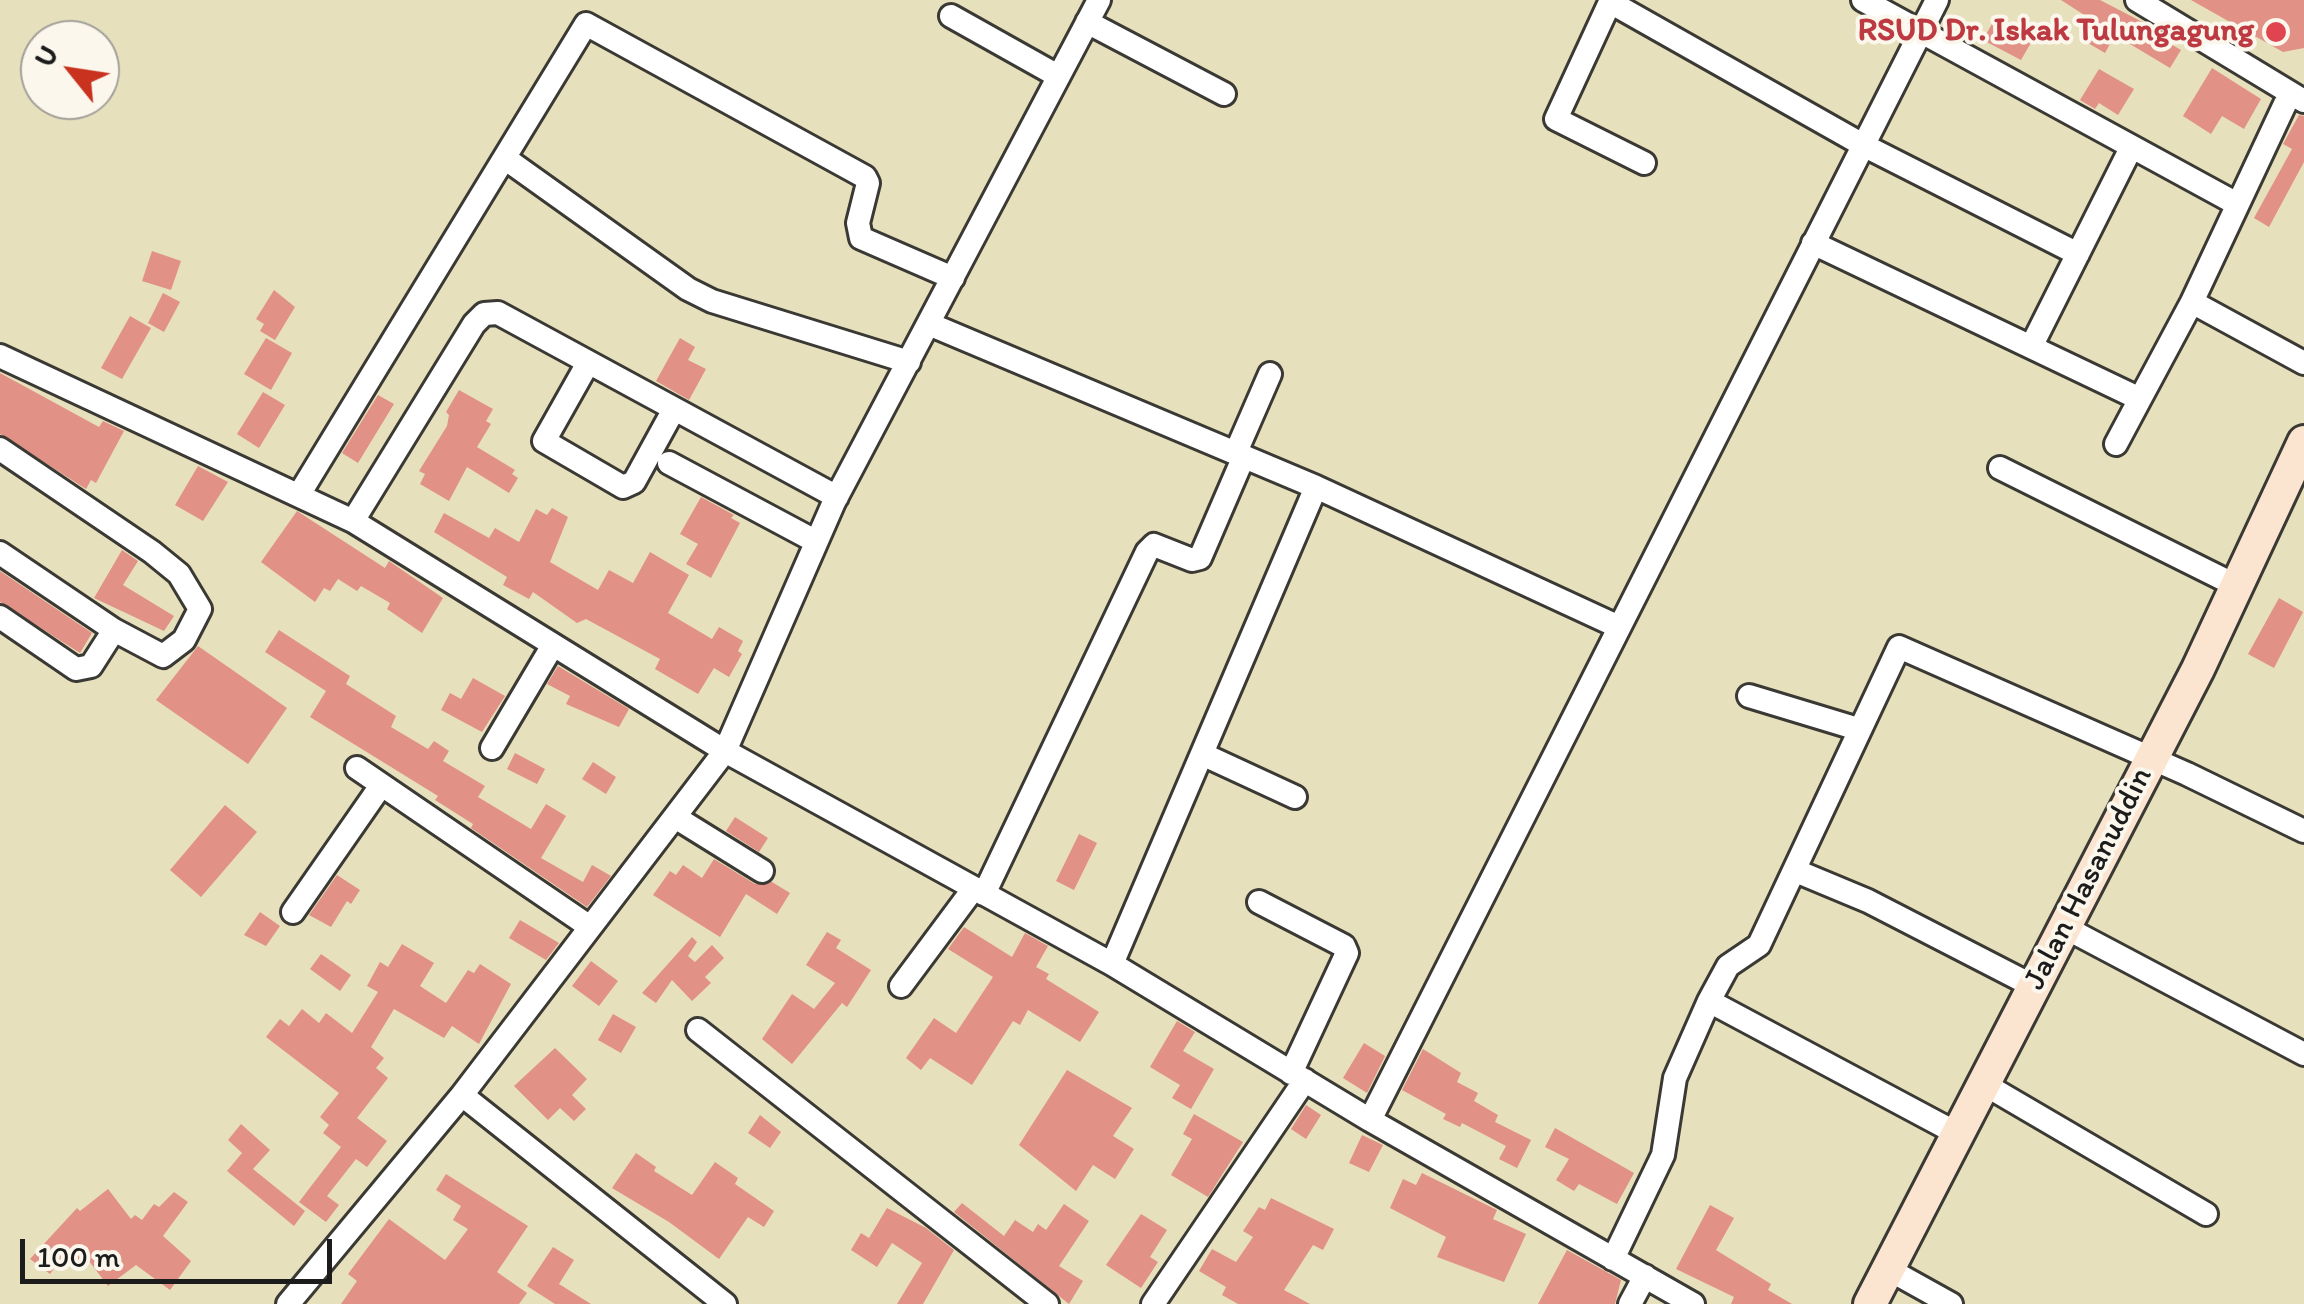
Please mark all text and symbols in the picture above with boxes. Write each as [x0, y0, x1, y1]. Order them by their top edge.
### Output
place label: RSUD Dr. Iskak Tulungagung [1858, 13, 2254, 51]
marker: RSUD Dr. Iskak Tulungagung [2263, 19, 2289, 45]
north arrow [20, 20, 120, 120]
text: U [26, 39, 65, 73]
street label: Jalan Hasanuddin [2016, 761, 2162, 997]
scale bar [25, 1219, 338, 1281]
text: 100 m [37, 1238, 120, 1275]

